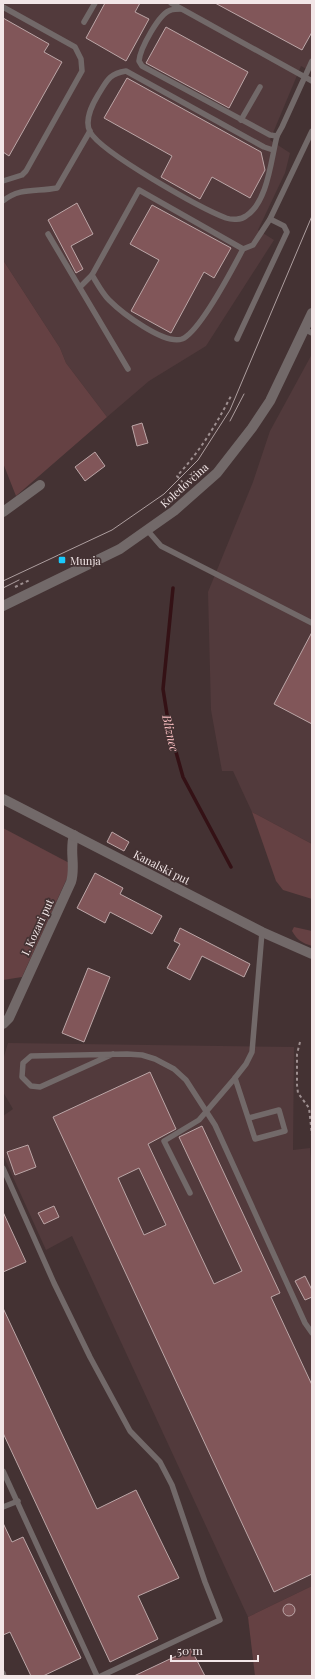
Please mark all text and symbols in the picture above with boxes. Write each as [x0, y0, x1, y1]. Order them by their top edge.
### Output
street label: Koledovčina [157, 459, 212, 511]
place label: Munja [70, 553, 101, 568]
marker: Munja [57, 555, 67, 565]
water label: Bliznec [159, 712, 183, 754]
street label: Kanalski put [131, 846, 193, 888]
street label: I. Kozari put [17, 896, 57, 958]
scale bar [171, 1637, 258, 1663]
text: 50 m [177, 1642, 203, 1658]

